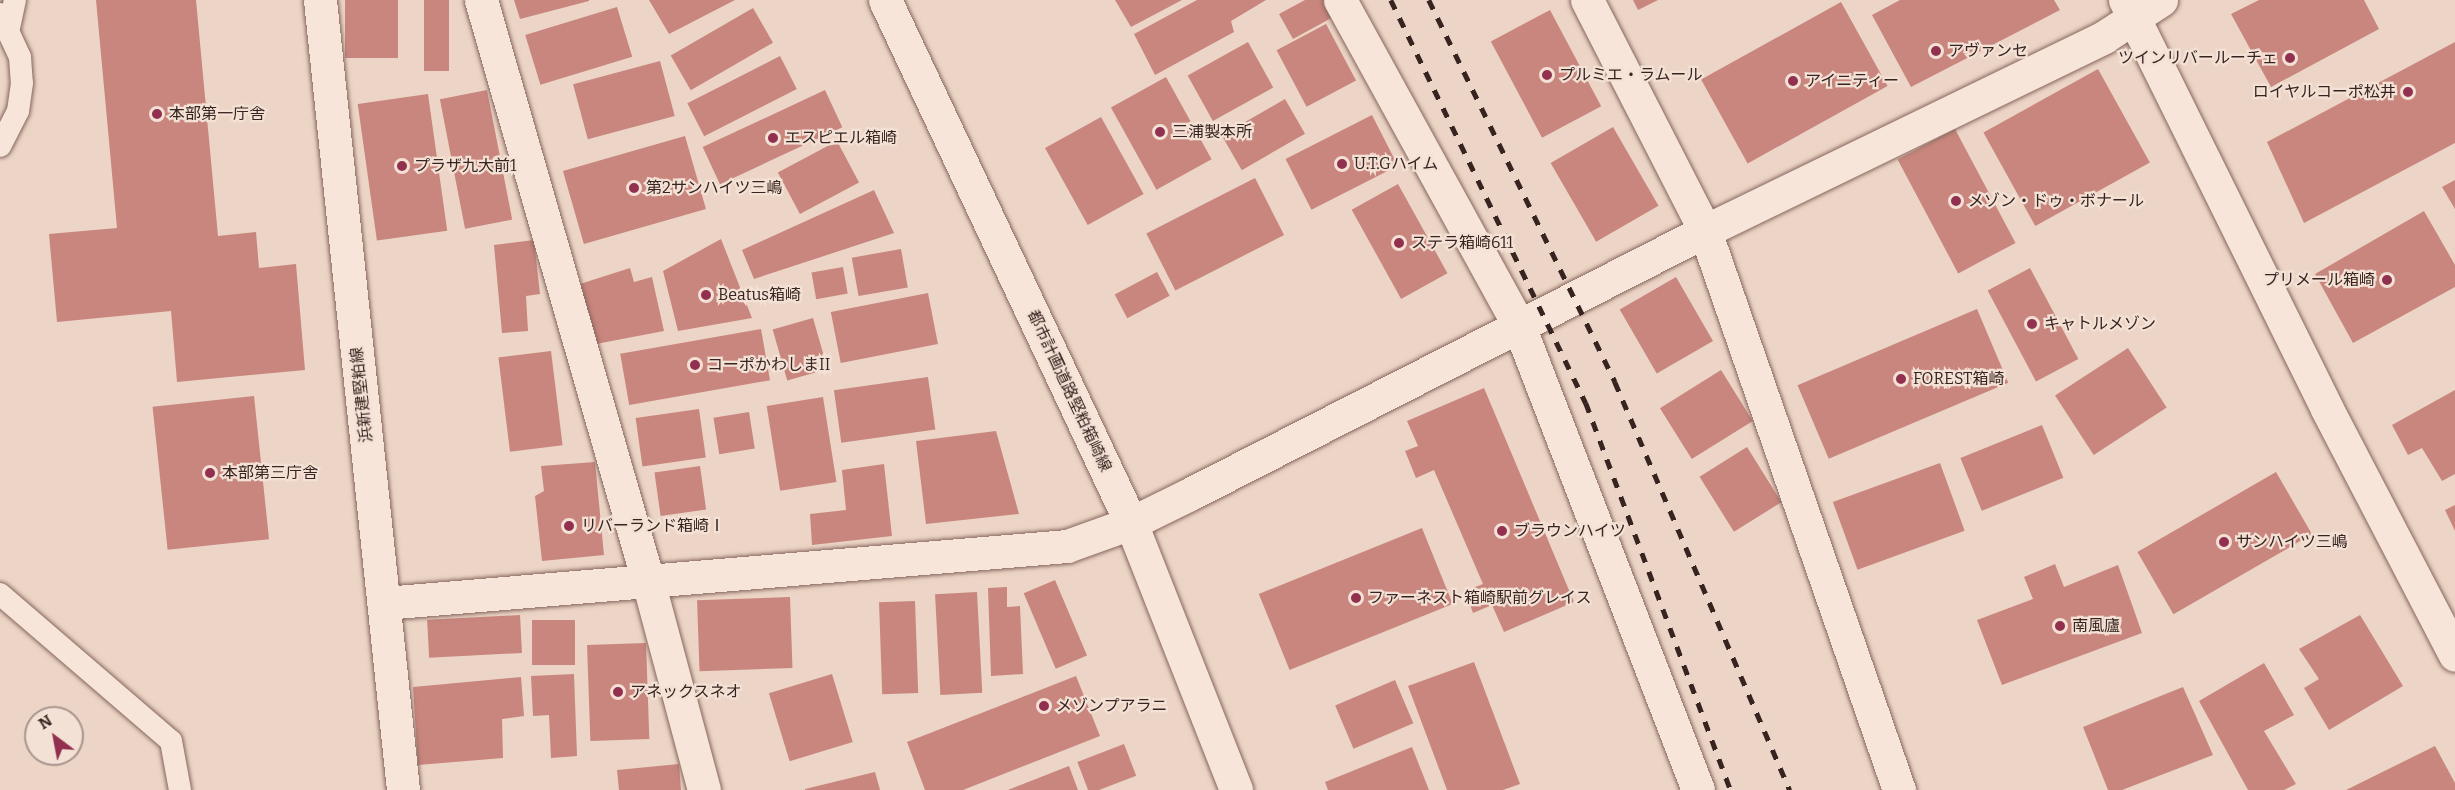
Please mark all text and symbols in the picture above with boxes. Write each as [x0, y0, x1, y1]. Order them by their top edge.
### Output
place label: アヴァンセ [1948, 41, 2028, 61]
marker: アヴァンセ [1929, 44, 1943, 58]
place label: ツインリバールーチェ [2118, 48, 2278, 68]
marker: ツインリバールーチェ [2283, 51, 2297, 65]
place label: プルミエ・ラムール [1559, 65, 1703, 85]
marker: プルミエ・ラムール [1540, 68, 1554, 82]
place label: アイニティー [1805, 71, 1901, 91]
marker: アイニティー [1786, 74, 1800, 88]
place label: ロイヤルコーポ松井 [2252, 82, 2396, 102]
marker: ロイヤルコーポ松井 [2401, 85, 2415, 99]
place label: 本部第一庁舎 [169, 104, 265, 124]
marker: 本部第一庁舎 [150, 107, 164, 121]
place label: 三浦製本所 [1172, 122, 1252, 142]
marker: 三浦製本所 [1153, 125, 1167, 139]
place label: エスピエル箱崎 [785, 128, 897, 148]
marker: エスピエル箱崎 [766, 131, 780, 145]
place label: U.T.Gハイム [1354, 154, 1439, 174]
place label: プラザ九大前1 [414, 156, 516, 176]
marker: U.T.Gハイム [1335, 157, 1349, 171]
marker: プラザ九大前1 [395, 159, 409, 173]
place label: 第2サンハイツ三嶋 [646, 178, 783, 198]
marker: 第2サンハイツ三嶋 [627, 181, 641, 195]
place label: メゾン・ドゥ・ボナール [1968, 191, 2144, 211]
marker: メゾン・ドゥ・ボナール [1949, 194, 1963, 208]
place label: ステラ箱崎611 [1411, 233, 1513, 253]
marker: ステラ箱崎611 [1392, 236, 1406, 250]
place label: プリメール箱崎 [2263, 270, 2375, 290]
marker: プリメール箱崎 [2380, 273, 2394, 287]
place label: Beatus箱崎 [718, 285, 801, 305]
marker: Beatus箱崎 [699, 288, 713, 302]
street label: 都市計画道路堅粕箱崎線 [1023, 307, 1115, 475]
place label: キャトルメゾン [2044, 314, 2156, 334]
marker: キャトルメゾン [2025, 317, 2039, 331]
street label: 浜新建堅粕線 [347, 346, 377, 444]
place label: コーポかわしまII [707, 355, 830, 375]
marker: コーポかわしまII [688, 358, 702, 372]
place label: FOREST箱崎 [1913, 369, 2004, 389]
marker: FOREST箱崎 [1894, 372, 1908, 386]
place label: 本部第三庁舎 [222, 463, 318, 483]
marker: 本部第三庁舎 [203, 466, 217, 480]
place label: リバーランド箱崎Ⅰ [581, 516, 725, 536]
marker: リバーランド箱崎Ⅰ [562, 519, 576, 533]
place label: ブラウンハイツ [1514, 521, 1626, 541]
marker: ブラウンハイツ [1495, 524, 1509, 538]
place label: サンハイツ三嶋 [2236, 532, 2348, 552]
marker: サンハイツ三嶋 [2217, 535, 2231, 549]
place label: ファーネスト箱崎駅前グレイス [1368, 588, 1592, 608]
marker: ファーネスト箱崎駅前グレイス [1349, 591, 1363, 605]
place label: 南風廬 [2072, 616, 2120, 636]
marker: 南風廬 [2053, 619, 2067, 633]
place label: アネックスネオ [630, 682, 742, 702]
marker: アネックスネオ [611, 685, 625, 699]
place label: メゾンプアラニ [1056, 696, 1168, 716]
marker: メゾンプアラニ [1037, 699, 1051, 713]
north arrow [24, 706, 84, 766]
text: N [35, 711, 56, 733]

